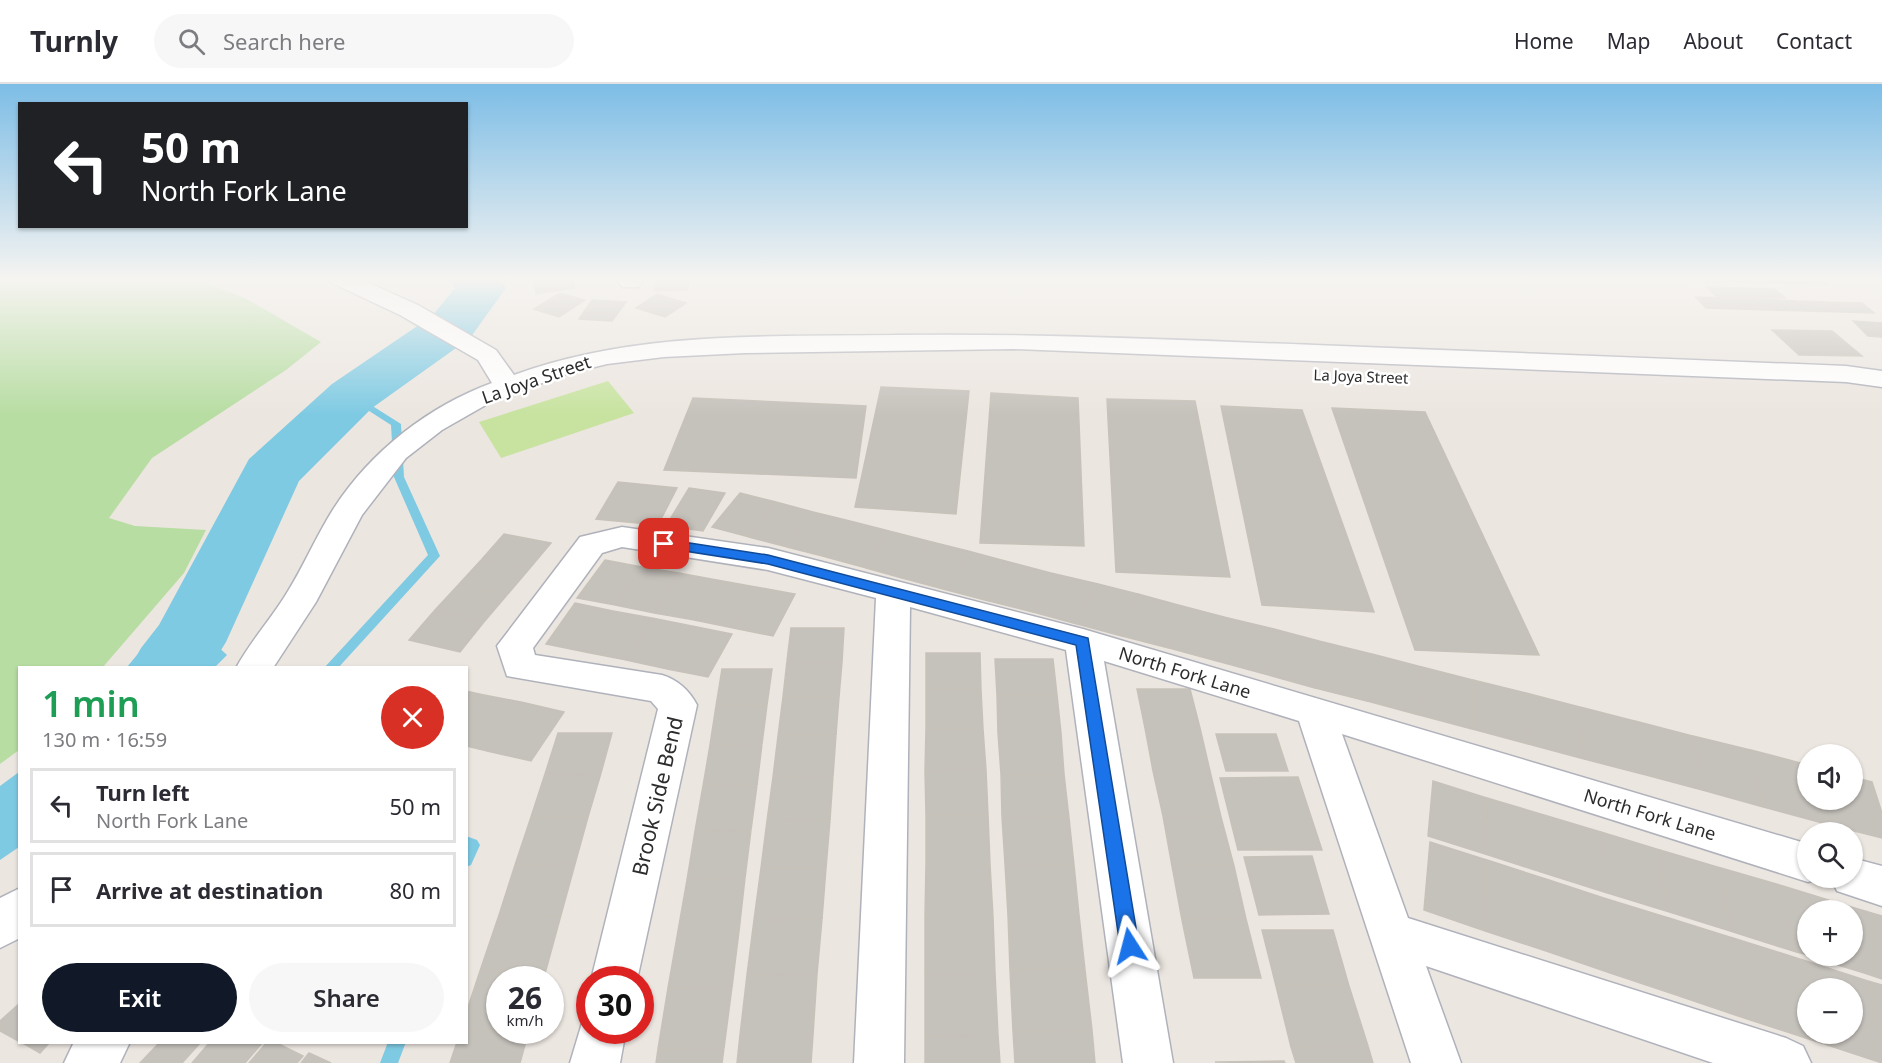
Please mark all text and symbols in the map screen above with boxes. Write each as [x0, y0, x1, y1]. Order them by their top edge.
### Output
search box [154, 14, 574, 68]
text: Turnly [30, 22, 118, 60]
icon: search [175, 25, 208, 58]
text: Search here [223, 26, 345, 56]
text: Home [1514, 27, 1574, 55]
text: Map [1607, 27, 1650, 55]
text: About [1683, 27, 1743, 55]
text: Contact [1776, 27, 1852, 55]
text: 50 m [141, 118, 241, 175]
icon: left [42, 126, 120, 204]
text: North Fork Lane [141, 172, 347, 209]
street label: La Joya Street [478, 349, 594, 409]
street label: La Joya Street [1313, 364, 1409, 388]
pin [638, 518, 689, 569]
icon: arrive [647, 527, 680, 560]
street label: North Fork Lane [1116, 640, 1254, 704]
text: 1 min [42, 679, 140, 728]
button: close [381, 686, 444, 749]
street label: Brook Side Bend [625, 714, 689, 878]
text: 130 m · 16:59 [42, 726, 167, 753]
map controls [1797, 744, 1863, 1044]
button: sound [1797, 744, 1863, 810]
text: Turn left [96, 777, 190, 807]
street label: North Fork Lane [1581, 782, 1719, 846]
icon: left [45, 789, 78, 822]
text: 50 m [390, 791, 441, 821]
text: North Fork Lane [96, 807, 248, 834]
button: search [1797, 822, 1863, 888]
icon: arrive [45, 873, 78, 906]
text: Arrive at destination [96, 875, 323, 905]
text: 80 m [390, 875, 441, 905]
button: + [1797, 900, 1863, 966]
position arrow [1098, 914, 1162, 978]
button: Exit [42, 963, 237, 1032]
button: Share [249, 963, 444, 1032]
speed limit sign: 30 [576, 966, 654, 1044]
text: 26 [508, 977, 542, 1018]
button: − [1797, 978, 1863, 1044]
text: km/h [507, 1010, 543, 1030]

